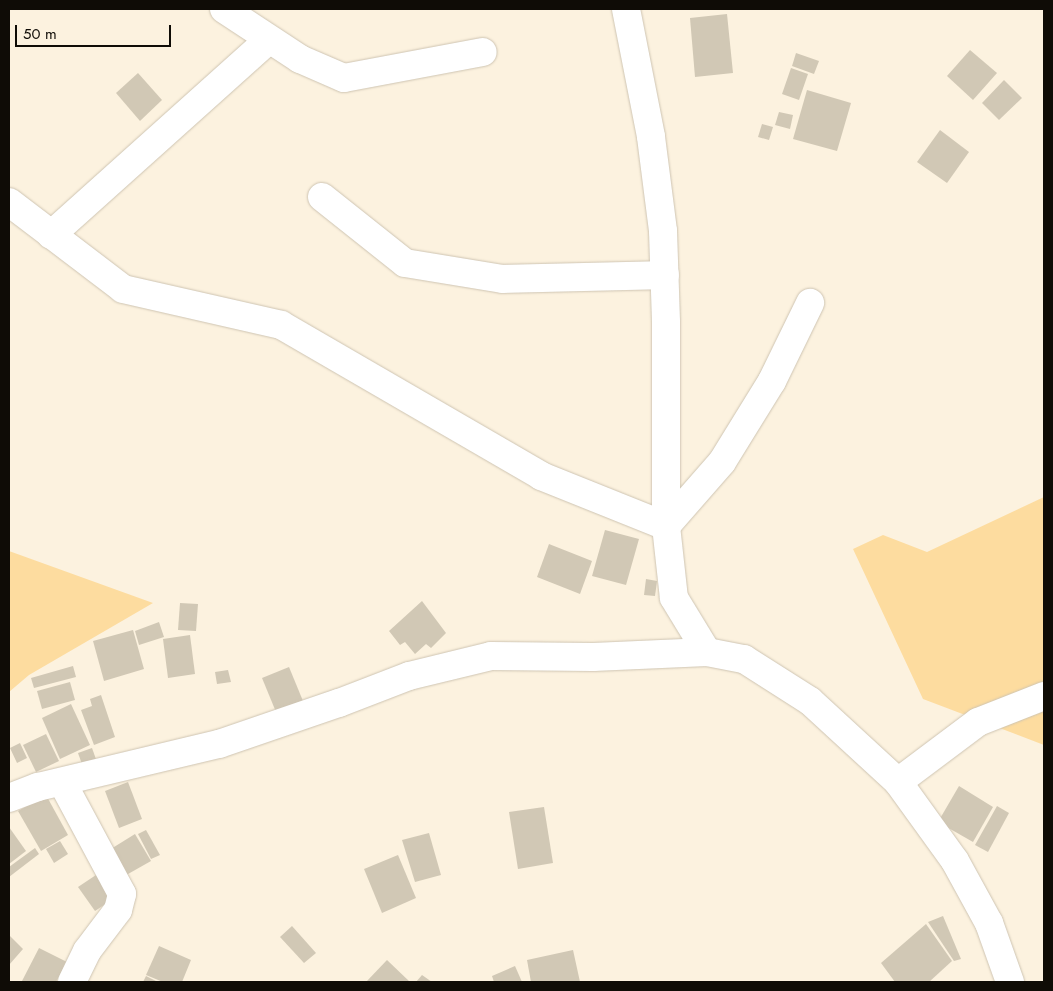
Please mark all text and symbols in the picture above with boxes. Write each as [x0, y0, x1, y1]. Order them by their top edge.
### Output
scale bar [18, 15, 174, 47]
text: 50 m [23, 23, 57, 45]

